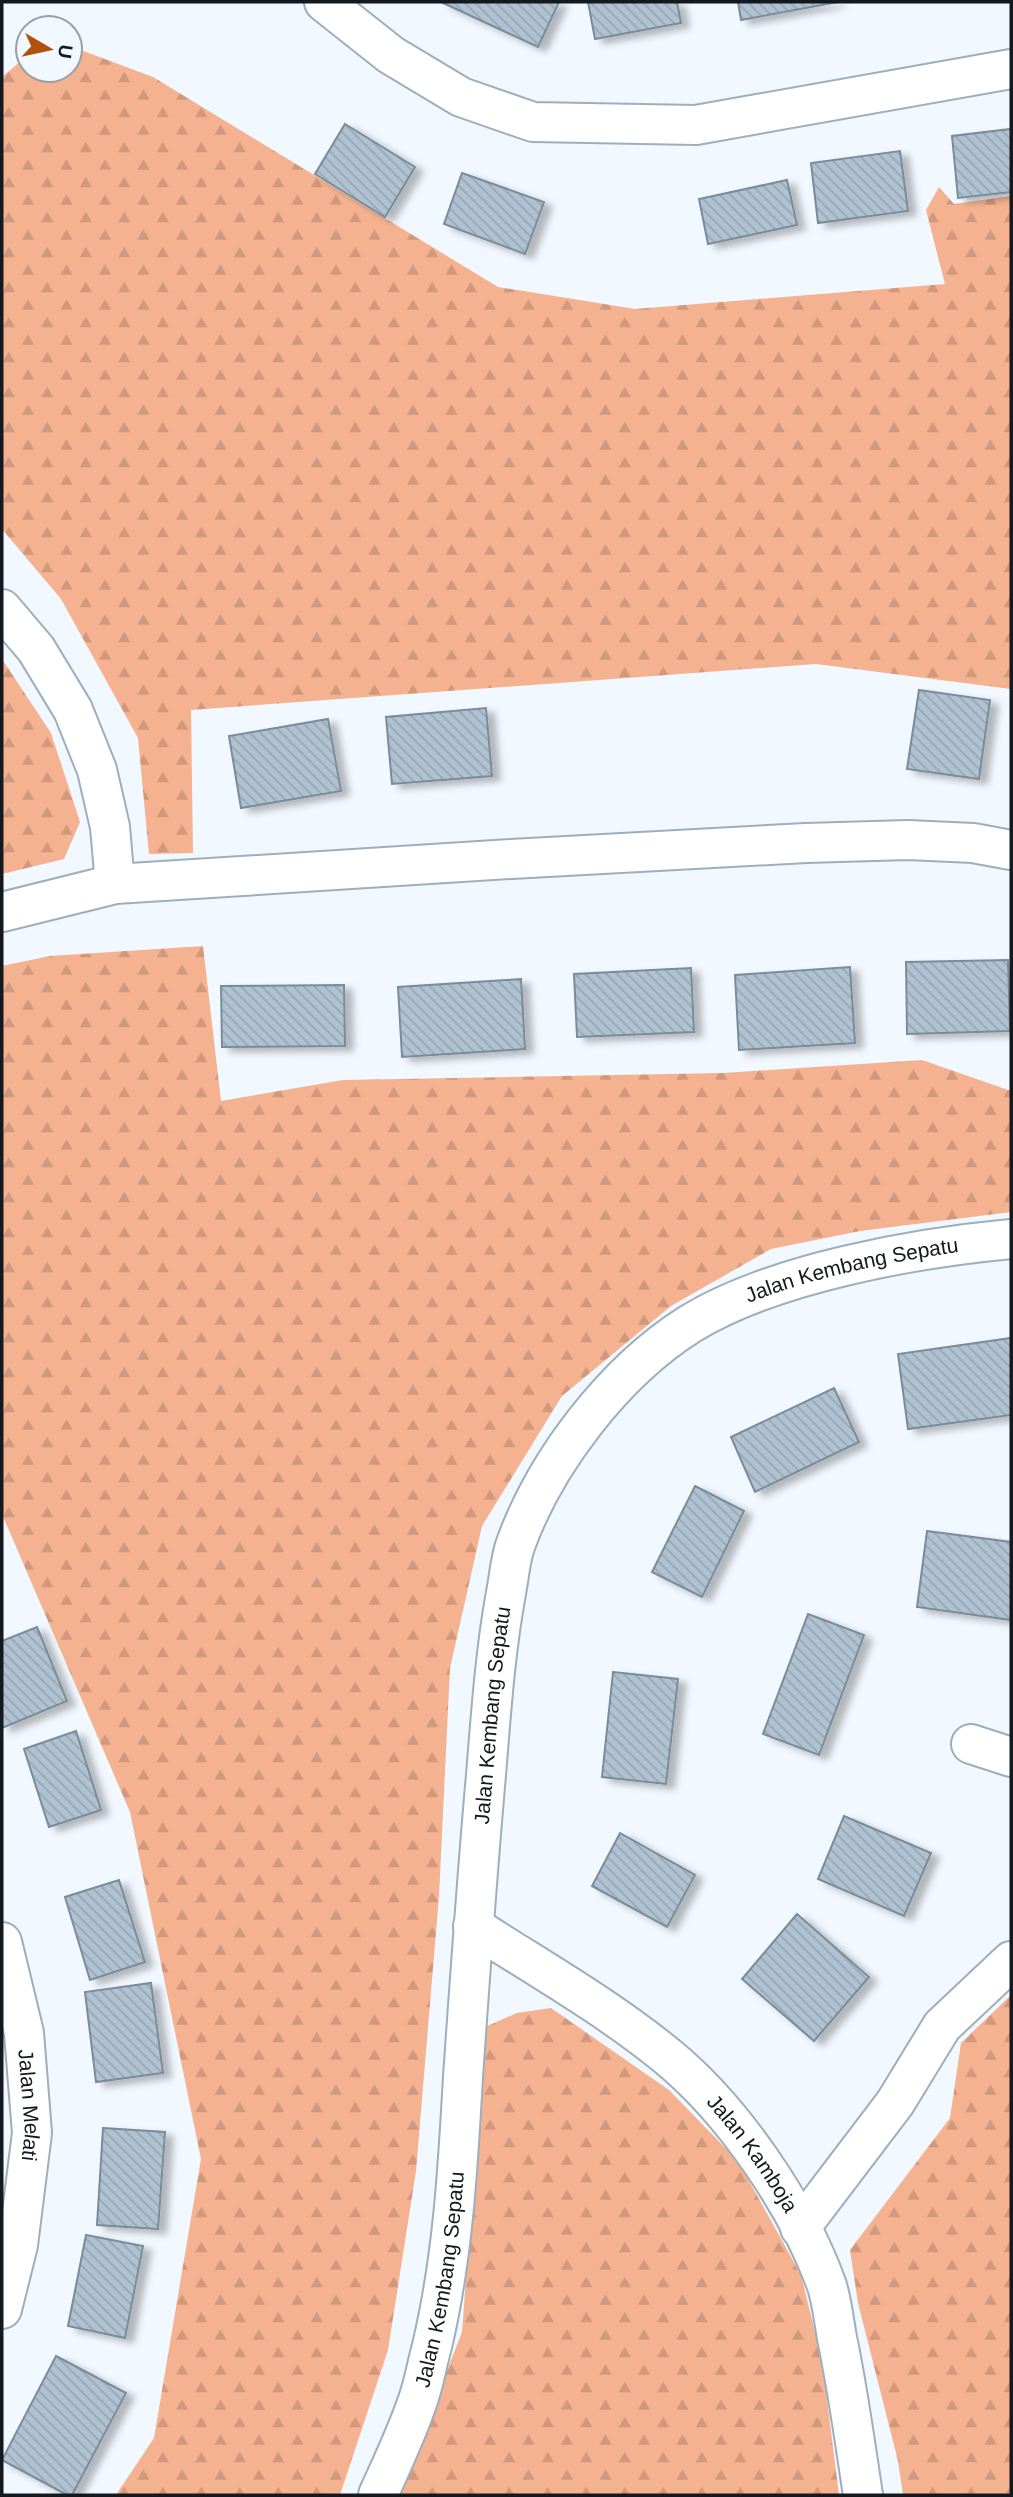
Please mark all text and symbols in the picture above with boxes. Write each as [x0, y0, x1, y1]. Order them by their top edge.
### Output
north arrow [14, 14, 84, 84]
text: U [54, 43, 77, 60]
street label: Jalan Kembang Sepatu [742, 1233, 960, 1307]
street label: Jalan Kembang Sepatu [470, 1605, 514, 1825]
street label: Jalan Melati [14, 2048, 44, 2162]
street label: Jalan Kamboja [703, 2090, 803, 2216]
street label: Jalan Kembang Sepatu [410, 2171, 468, 2390]

